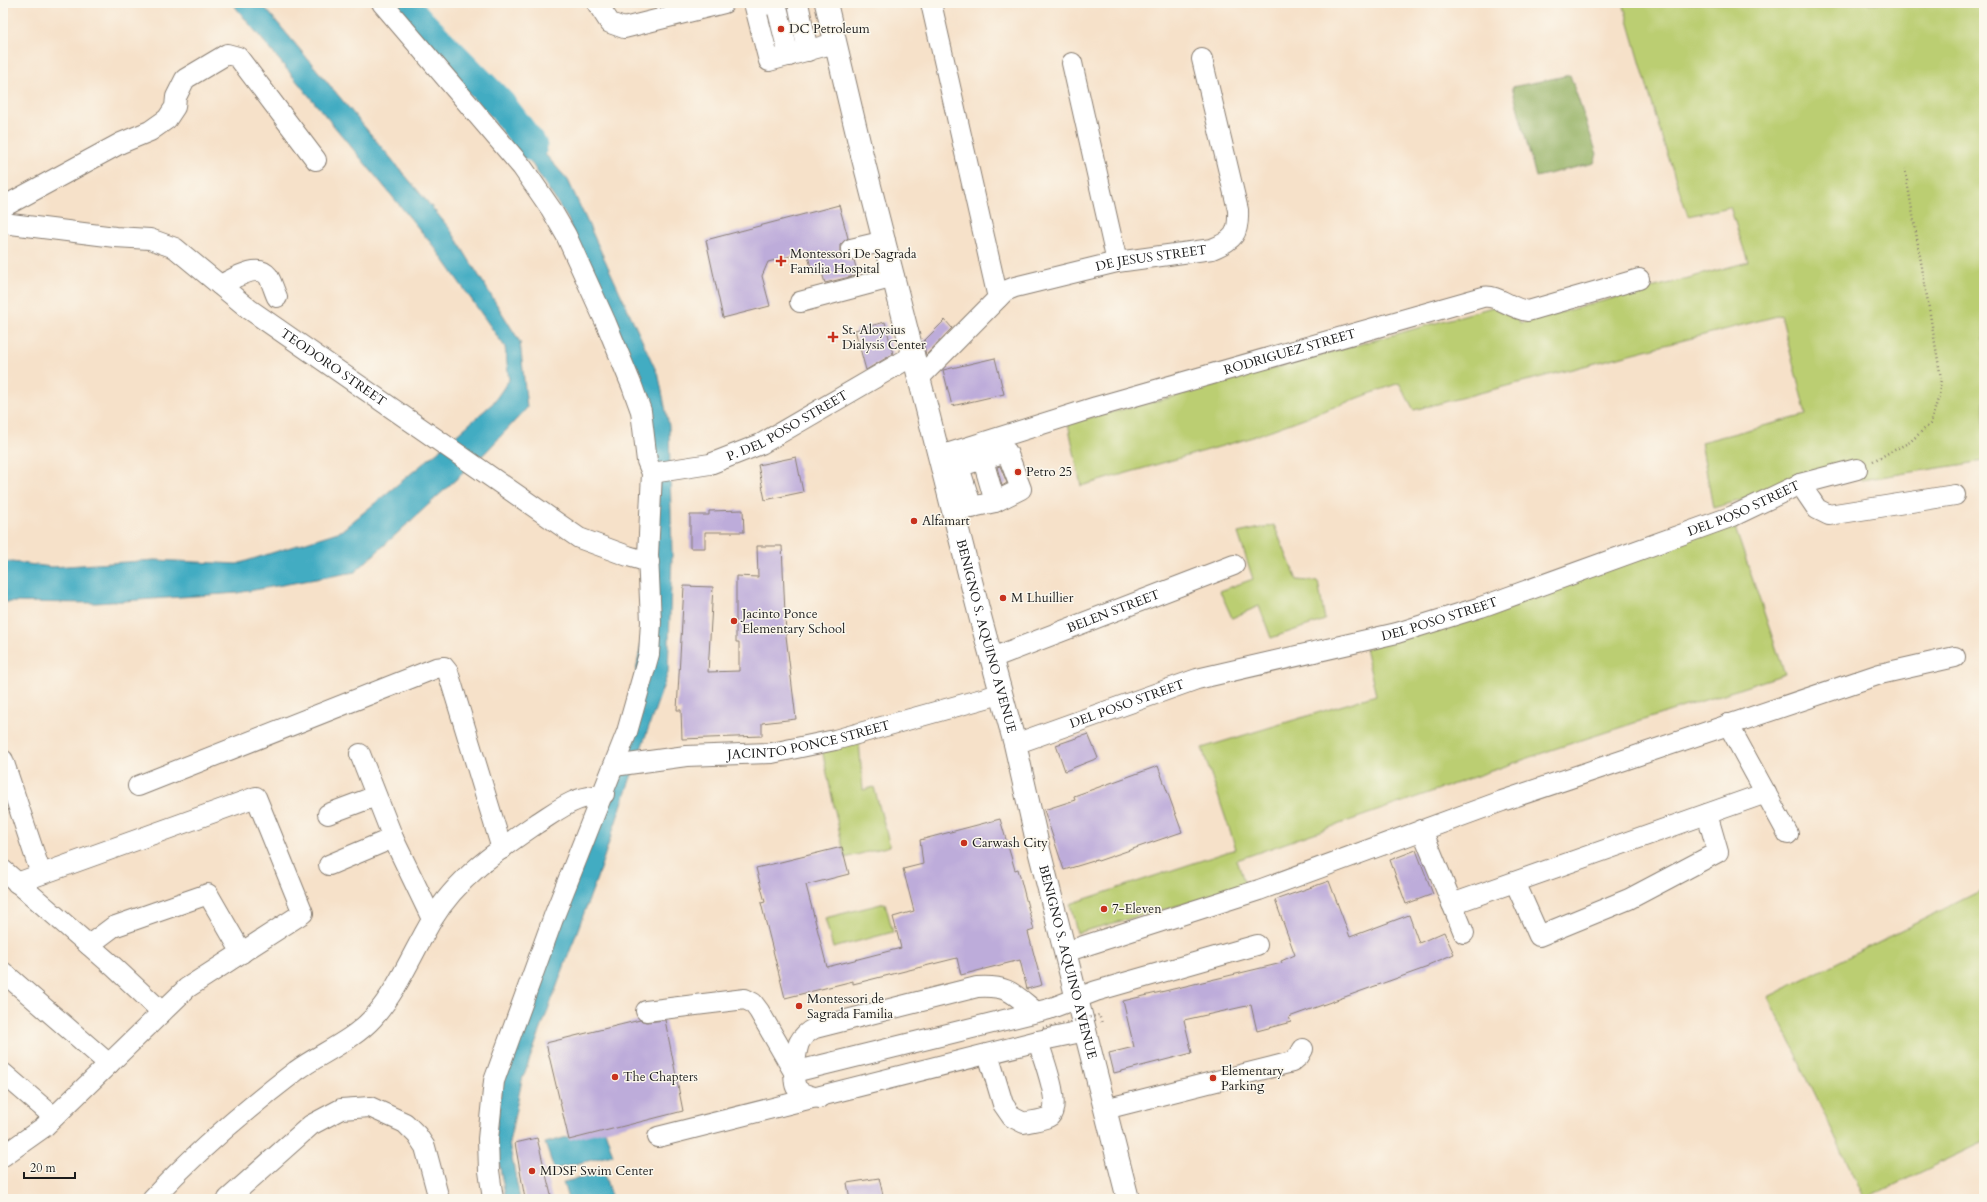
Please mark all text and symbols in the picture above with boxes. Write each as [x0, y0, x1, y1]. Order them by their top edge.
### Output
place label: DC Petroleum [789, 20, 870, 38]
marker: DC Petroleum [776, 24, 786, 34]
street label: DE JESUS STREET [1094, 241, 1208, 276]
place label: Montessori De Sagrada Familia Hospital [790, 245, 917, 278]
marker: Montessori De Sagrada Familia Hospital [775, 255, 787, 267]
place label: St. Aloysius Dialysis Center [842, 321, 926, 354]
street label: TEODORO STREET [277, 324, 390, 411]
street label: RODRIGUEZ STREET [1222, 324, 1358, 379]
marker: St. Aloysius Dialysis Center [827, 331, 839, 343]
street label: P. DEL POSO STREET [724, 386, 852, 466]
place label: Petro 25 [1026, 463, 1072, 481]
marker: Petro 25 [1013, 467, 1023, 477]
street label: DEL POSO STREET [1685, 476, 1803, 541]
place label: Alfamart [922, 512, 970, 530]
marker: Alfamart [909, 516, 919, 526]
street label: BENIGNO S. AQUINO AVENUE [952, 537, 1021, 735]
street label: BELEN STREET [1064, 585, 1163, 637]
place label: M Lhuillier [1011, 589, 1074, 607]
marker: M Lhuillier [998, 593, 1008, 603]
street label: DEL POSO STREET [1379, 593, 1500, 645]
place label: Jacinto Ponce Elementary School [740, 605, 846, 638]
marker: Jacinto Ponce Elementary School [729, 616, 739, 626]
street label: DEL POSO STREET [1067, 675, 1187, 733]
street label: JACINTO PONCE STREET [725, 716, 893, 764]
place label: Carwash City [972, 834, 1048, 852]
marker: Carwash City [959, 838, 969, 848]
street label: BENIGNO S. AQUINO AVENUE [1034, 863, 1101, 1061]
place label: 7-Eleven [1112, 900, 1162, 918]
marker: 7-Eleven [1099, 904, 1109, 914]
place label: Montessori de Sagrada Familia [807, 990, 893, 1023]
marker: Montessori de Sagrada Familia [794, 1001, 804, 1011]
place label: Elementary Parking [1221, 1062, 1284, 1095]
place label: The Chapters [623, 1068, 698, 1086]
marker: The Chapters [610, 1072, 620, 1082]
marker: Elementary Parking [1208, 1073, 1218, 1083]
scale bar [24, 1154, 75, 1180]
text: 20 m [30, 1160, 57, 1176]
place label: MDSF Swim Center [540, 1162, 654, 1180]
marker: MDSF Swim Center [527, 1166, 537, 1176]

